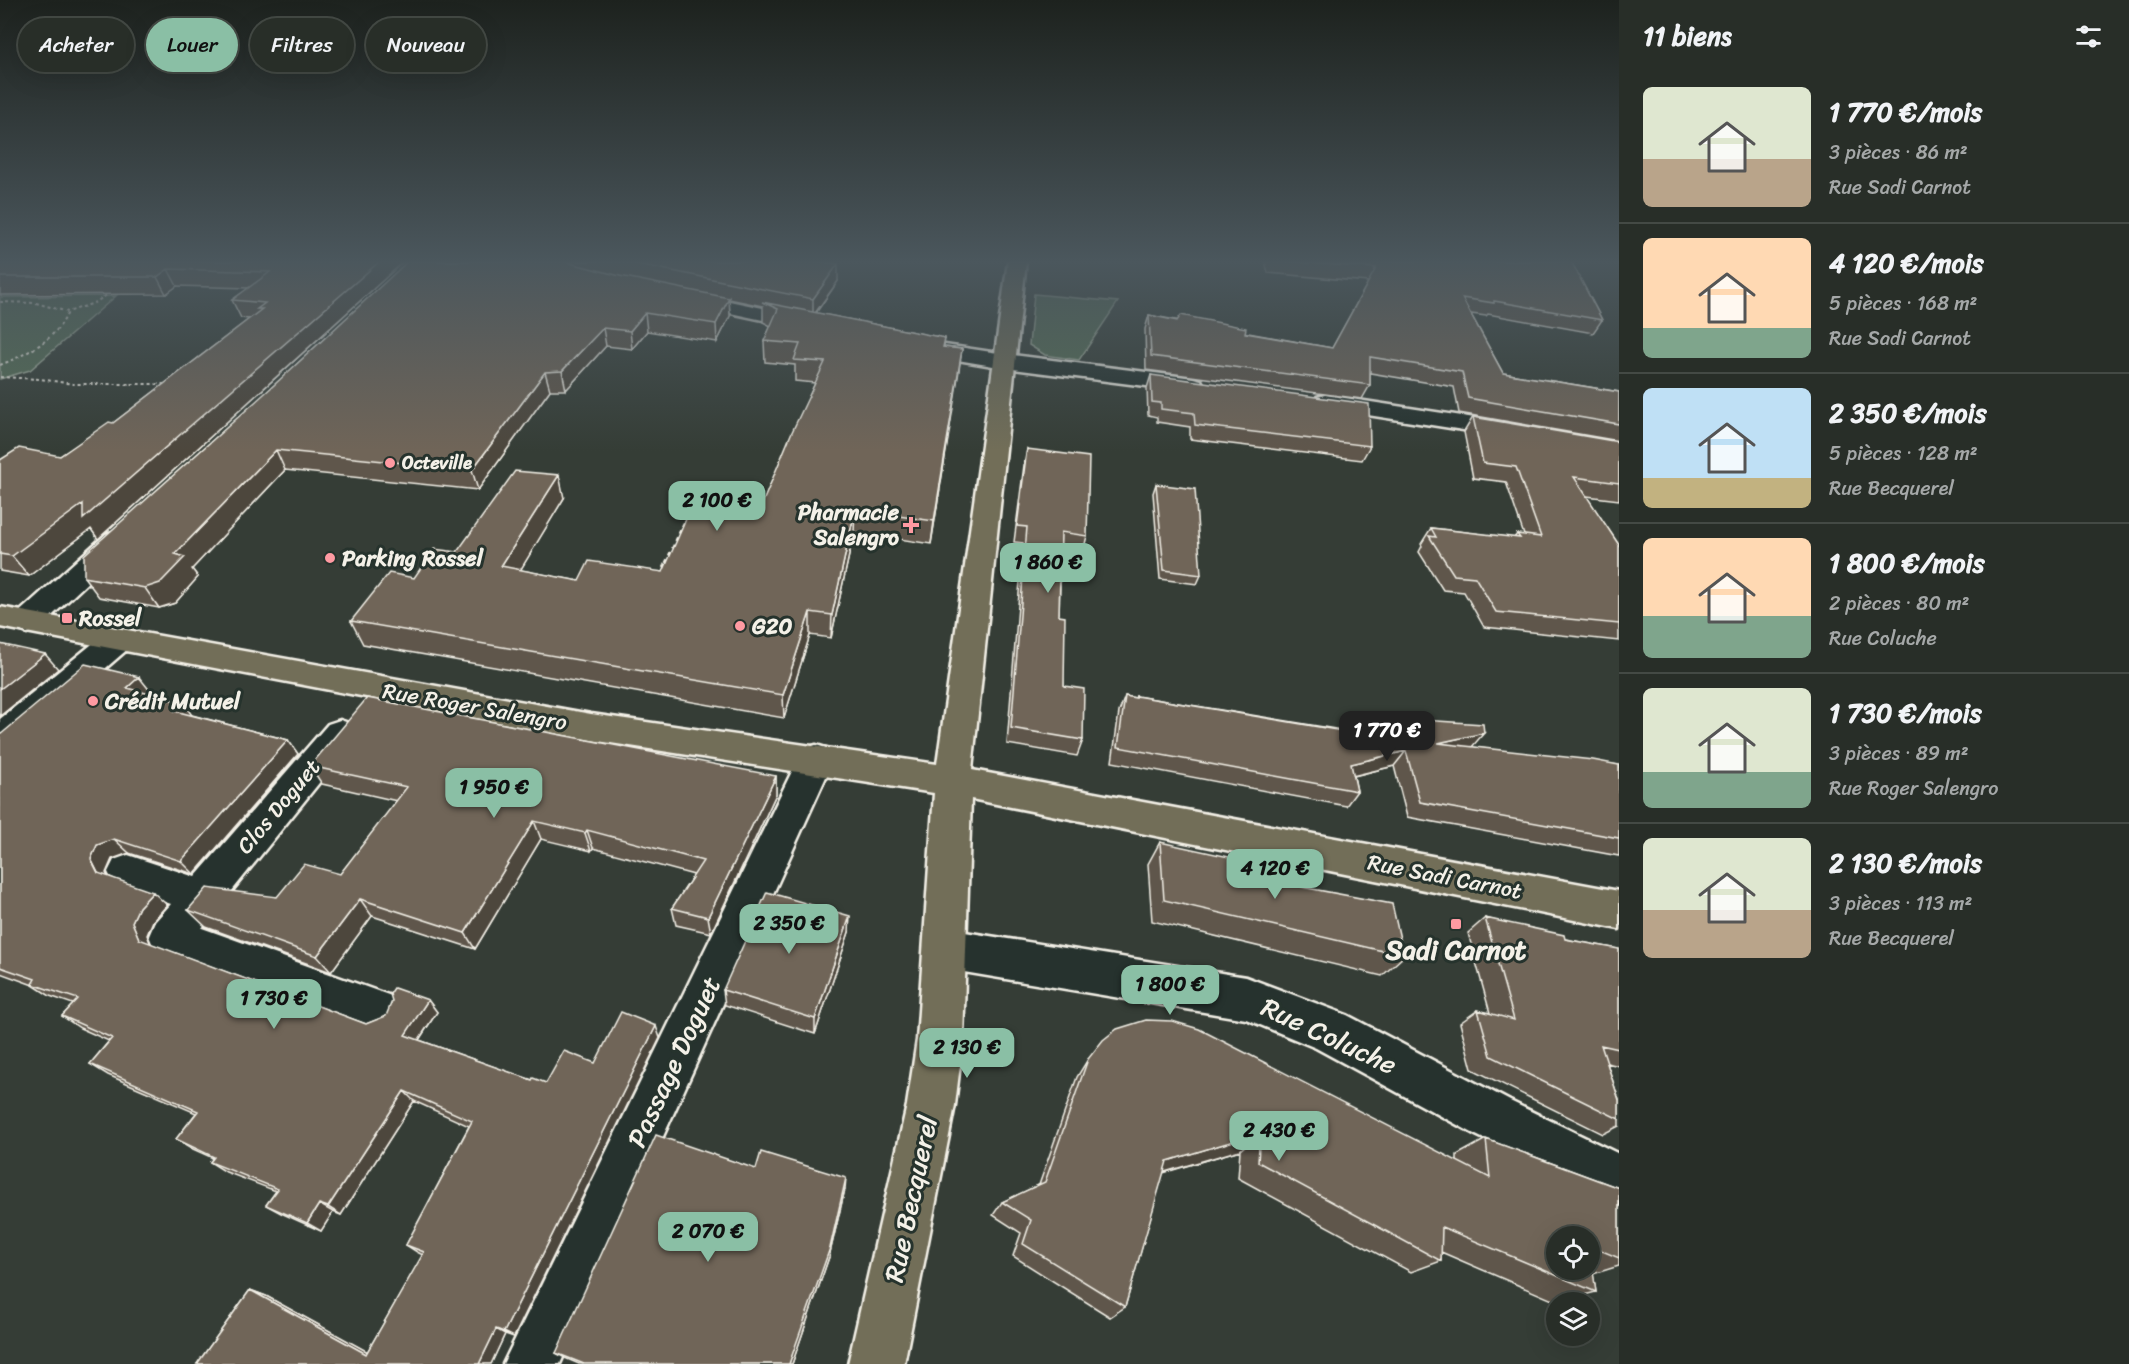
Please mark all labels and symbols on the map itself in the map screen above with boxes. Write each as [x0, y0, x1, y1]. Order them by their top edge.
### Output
place label: Octeville [402, 447, 472, 479]
marker: Octeville [383, 456, 397, 470]
pin: 2 100 € [662, 481, 772, 532]
place label: Pharmacie Salengro [798, 493, 900, 557]
marker: Pharmacie Salengro [904, 518, 918, 532]
place label: Parking Rossel [342, 539, 485, 578]
pin: 1 860 € [993, 543, 1103, 594]
marker: Parking Rossel [323, 551, 337, 565]
place label: Rossel [78, 599, 142, 638]
place label: G20 [751, 607, 792, 646]
marker: Rossel [60, 611, 74, 625]
marker: G20 [733, 619, 747, 633]
street label: Rue Roger Salengro [380, 671, 570, 742]
place label: Crédit Mutuel [104, 682, 242, 721]
marker: Crédit Mutuel [86, 694, 100, 708]
pin: 1 770 € [1332, 711, 1442, 762]
street label: Clos Doguet [226, 749, 331, 863]
pin: 1 950 € [439, 768, 549, 819]
street label: Rue Sadi Carnot [1365, 842, 1526, 911]
pin: 4 120 € [1220, 849, 1330, 900]
pin: 2 350 € [734, 904, 844, 955]
marker: Sadi Carnot [1449, 917, 1463, 931]
place label: Sadi Carnot [1385, 926, 1527, 974]
pin: 1 800 € [1115, 965, 1225, 1016]
street label: Passage Doguet [613, 968, 735, 1156]
pin: 1 730 € [219, 979, 329, 1030]
street label: Rue Coluche [1253, 983, 1405, 1089]
pin: 2 130 € [912, 1028, 1022, 1079]
street label: Rue Becquerel [870, 1110, 952, 1287]
pin: 2 430 € [1224, 1111, 1334, 1162]
pin: 2 070 € [653, 1212, 763, 1263]

